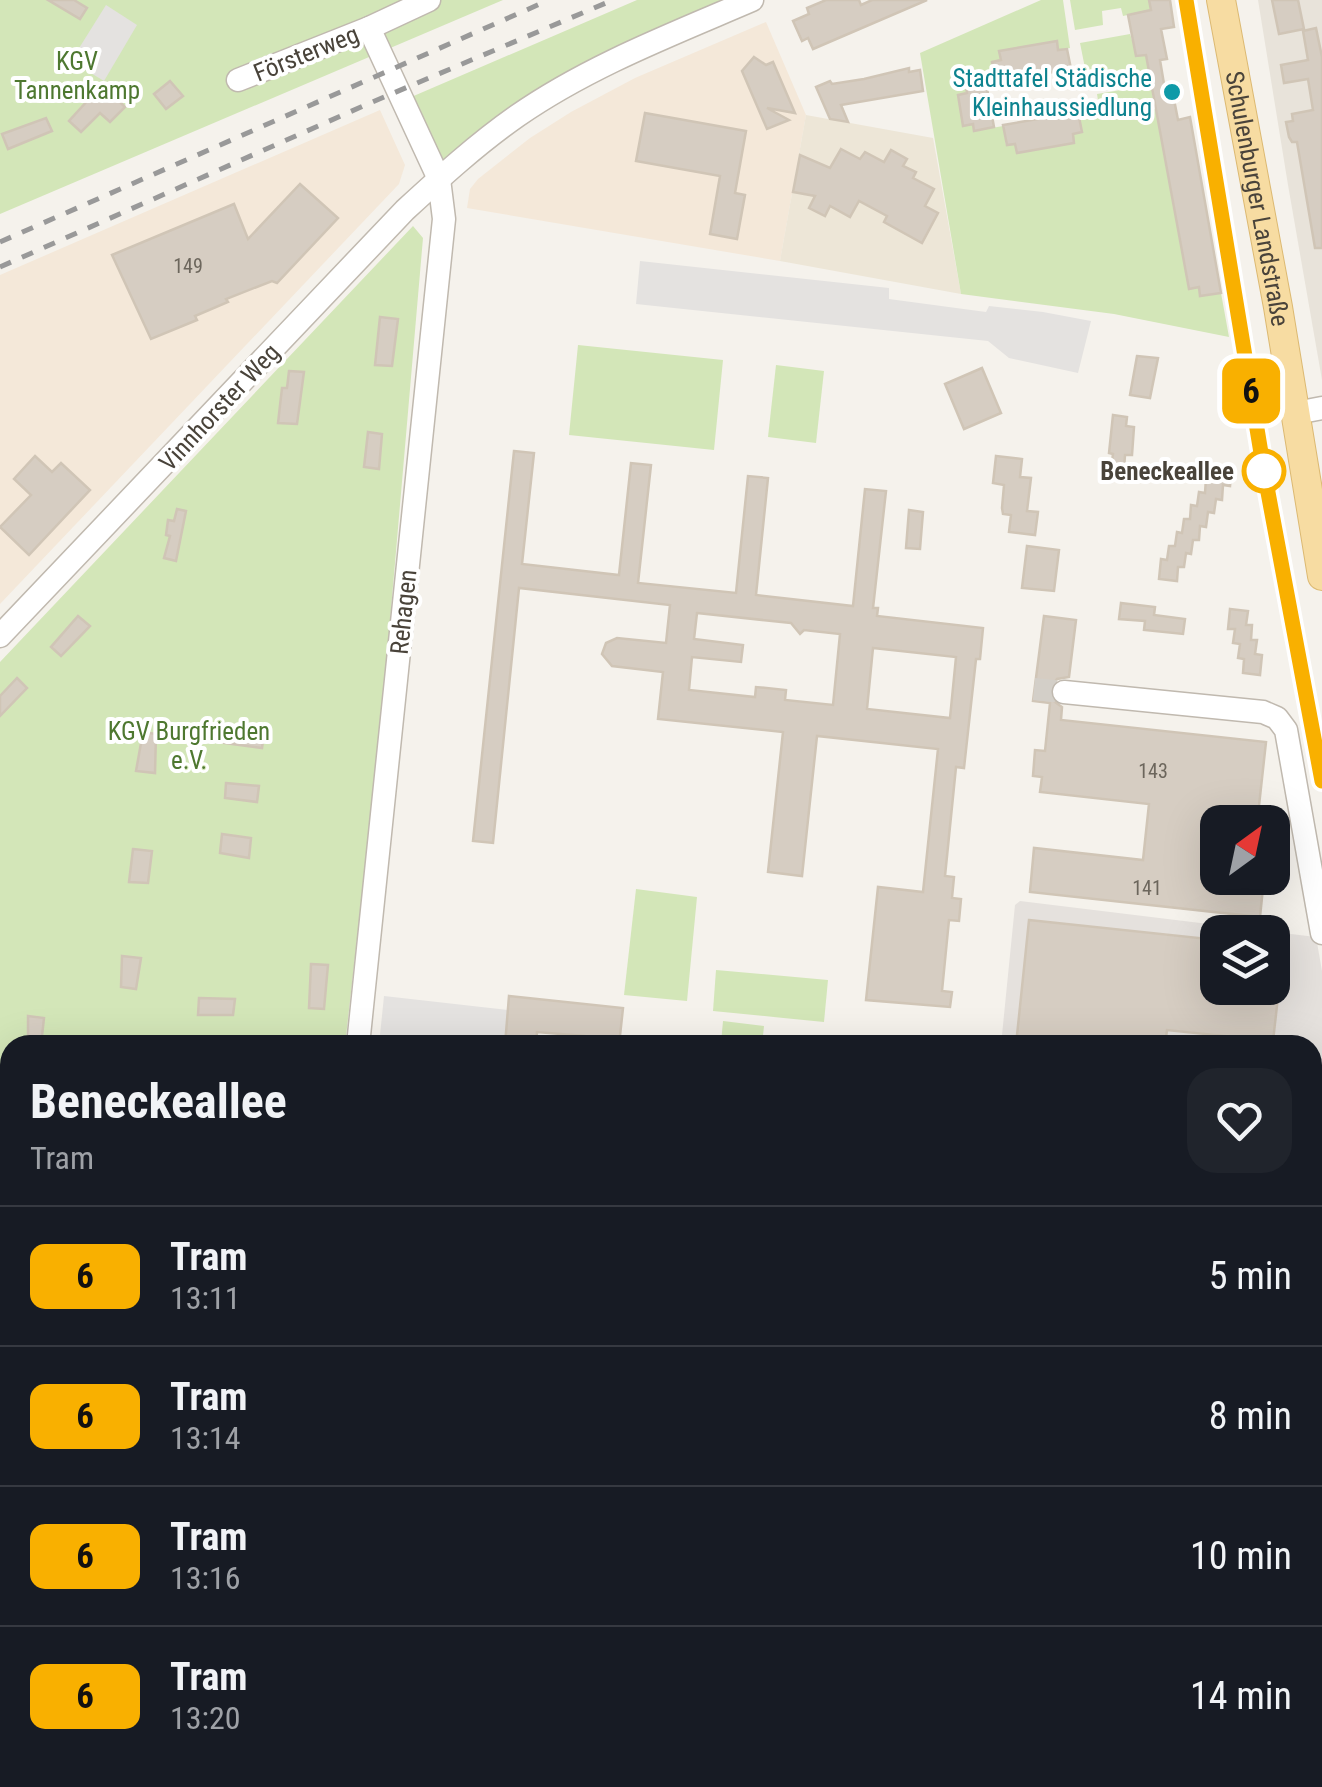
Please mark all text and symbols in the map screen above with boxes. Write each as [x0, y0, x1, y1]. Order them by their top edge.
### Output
street label: Försterweg [249, 19, 363, 88]
park label: KGV Tannenkamp [14, 47, 140, 105]
place label: Stadttafel Städische Kleinhaussiedlung [952, 64, 1152, 122]
street label: Schulenburger Landstraße [1220, 69, 1295, 328]
marker: Stadttafel Städische Kleinhaussiedlung [1161, 81, 1183, 103]
house number: 149 [173, 254, 203, 278]
street label: Vinnhorster Weg [153, 338, 285, 477]
line badge: 6 [1218, 358, 1284, 424]
text: 6 [1242, 371, 1260, 412]
marker: Beneckeallee [1243, 450, 1285, 492]
place label: Beneckeallee [1100, 457, 1234, 486]
street label: Rehagen [385, 568, 422, 656]
park label: KGV Burgfrieden e.V. [108, 717, 270, 775]
house number: 143 [1138, 759, 1168, 783]
north arrow [1200, 805, 1290, 895]
map controls [1200, 805, 1290, 1005]
house number: 141 [1132, 876, 1162, 900]
button: layers [1200, 915, 1290, 1005]
button: heart [1187, 1068, 1292, 1173]
text: Beneckeallee [30, 1073, 287, 1130]
text: Tram [30, 1139, 94, 1177]
text: Tram [170, 1235, 248, 1279]
text: 5 min [1209, 1254, 1292, 1298]
text: 6 [76, 1256, 94, 1297]
text: 13:11 [170, 1279, 241, 1317]
text: Tram [170, 1375, 248, 1419]
text: 8 min [1209, 1394, 1292, 1438]
text: 6 [76, 1396, 94, 1437]
text: 13:14 [170, 1419, 241, 1457]
text: Tram [170, 1515, 248, 1559]
text: 10 min [1190, 1534, 1292, 1578]
text: 6 [76, 1536, 94, 1577]
text: 13:16 [170, 1559, 241, 1597]
text: Tram [170, 1655, 248, 1699]
text: 14 min [1190, 1674, 1292, 1718]
text: 6 [76, 1676, 94, 1717]
text: 13:20 [170, 1699, 241, 1737]

